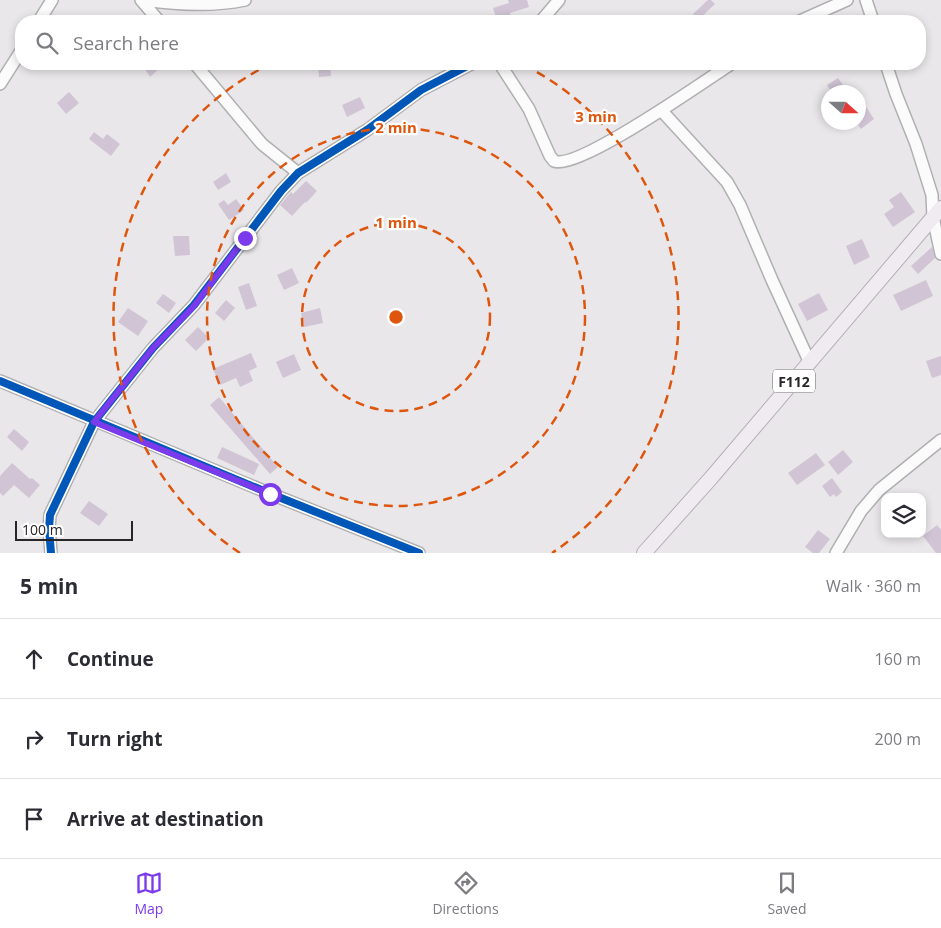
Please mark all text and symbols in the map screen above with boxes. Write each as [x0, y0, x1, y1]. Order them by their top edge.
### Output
search box [15, 15, 926, 70]
icon: search [33, 29, 61, 57]
text: Search here [73, 30, 179, 56]
north arrow [821, 85, 866, 130]
text: 3 min [575, 106, 617, 126]
text: 2 min [375, 117, 417, 137]
text: 1 min [375, 212, 417, 232]
route end [234, 227, 257, 250]
centre of rings [387, 308, 405, 326]
road number: F112 [773, 370, 815, 392]
route start [259, 483, 282, 506]
map controls [881, 493, 926, 538]
button: layers [881, 493, 926, 538]
scale bar [15, 518, 132, 541]
text: 100 m [22, 520, 63, 539]
text: 5 min [20, 572, 78, 600]
text: Walk · 360 m [826, 575, 921, 597]
icon: ahead [20, 645, 48, 673]
text: Continue [67, 646, 154, 672]
text: 160 m [875, 648, 921, 670]
icon: right [20, 725, 48, 753]
text: Turn right [67, 726, 162, 752]
text: 200 m [875, 728, 921, 750]
icon: arrive [20, 805, 48, 833]
text: Arrive at destination [67, 806, 264, 832]
tab: Map [134, 869, 163, 918]
tab: Directions [432, 869, 499, 918]
tab: Saved [768, 869, 806, 918]

